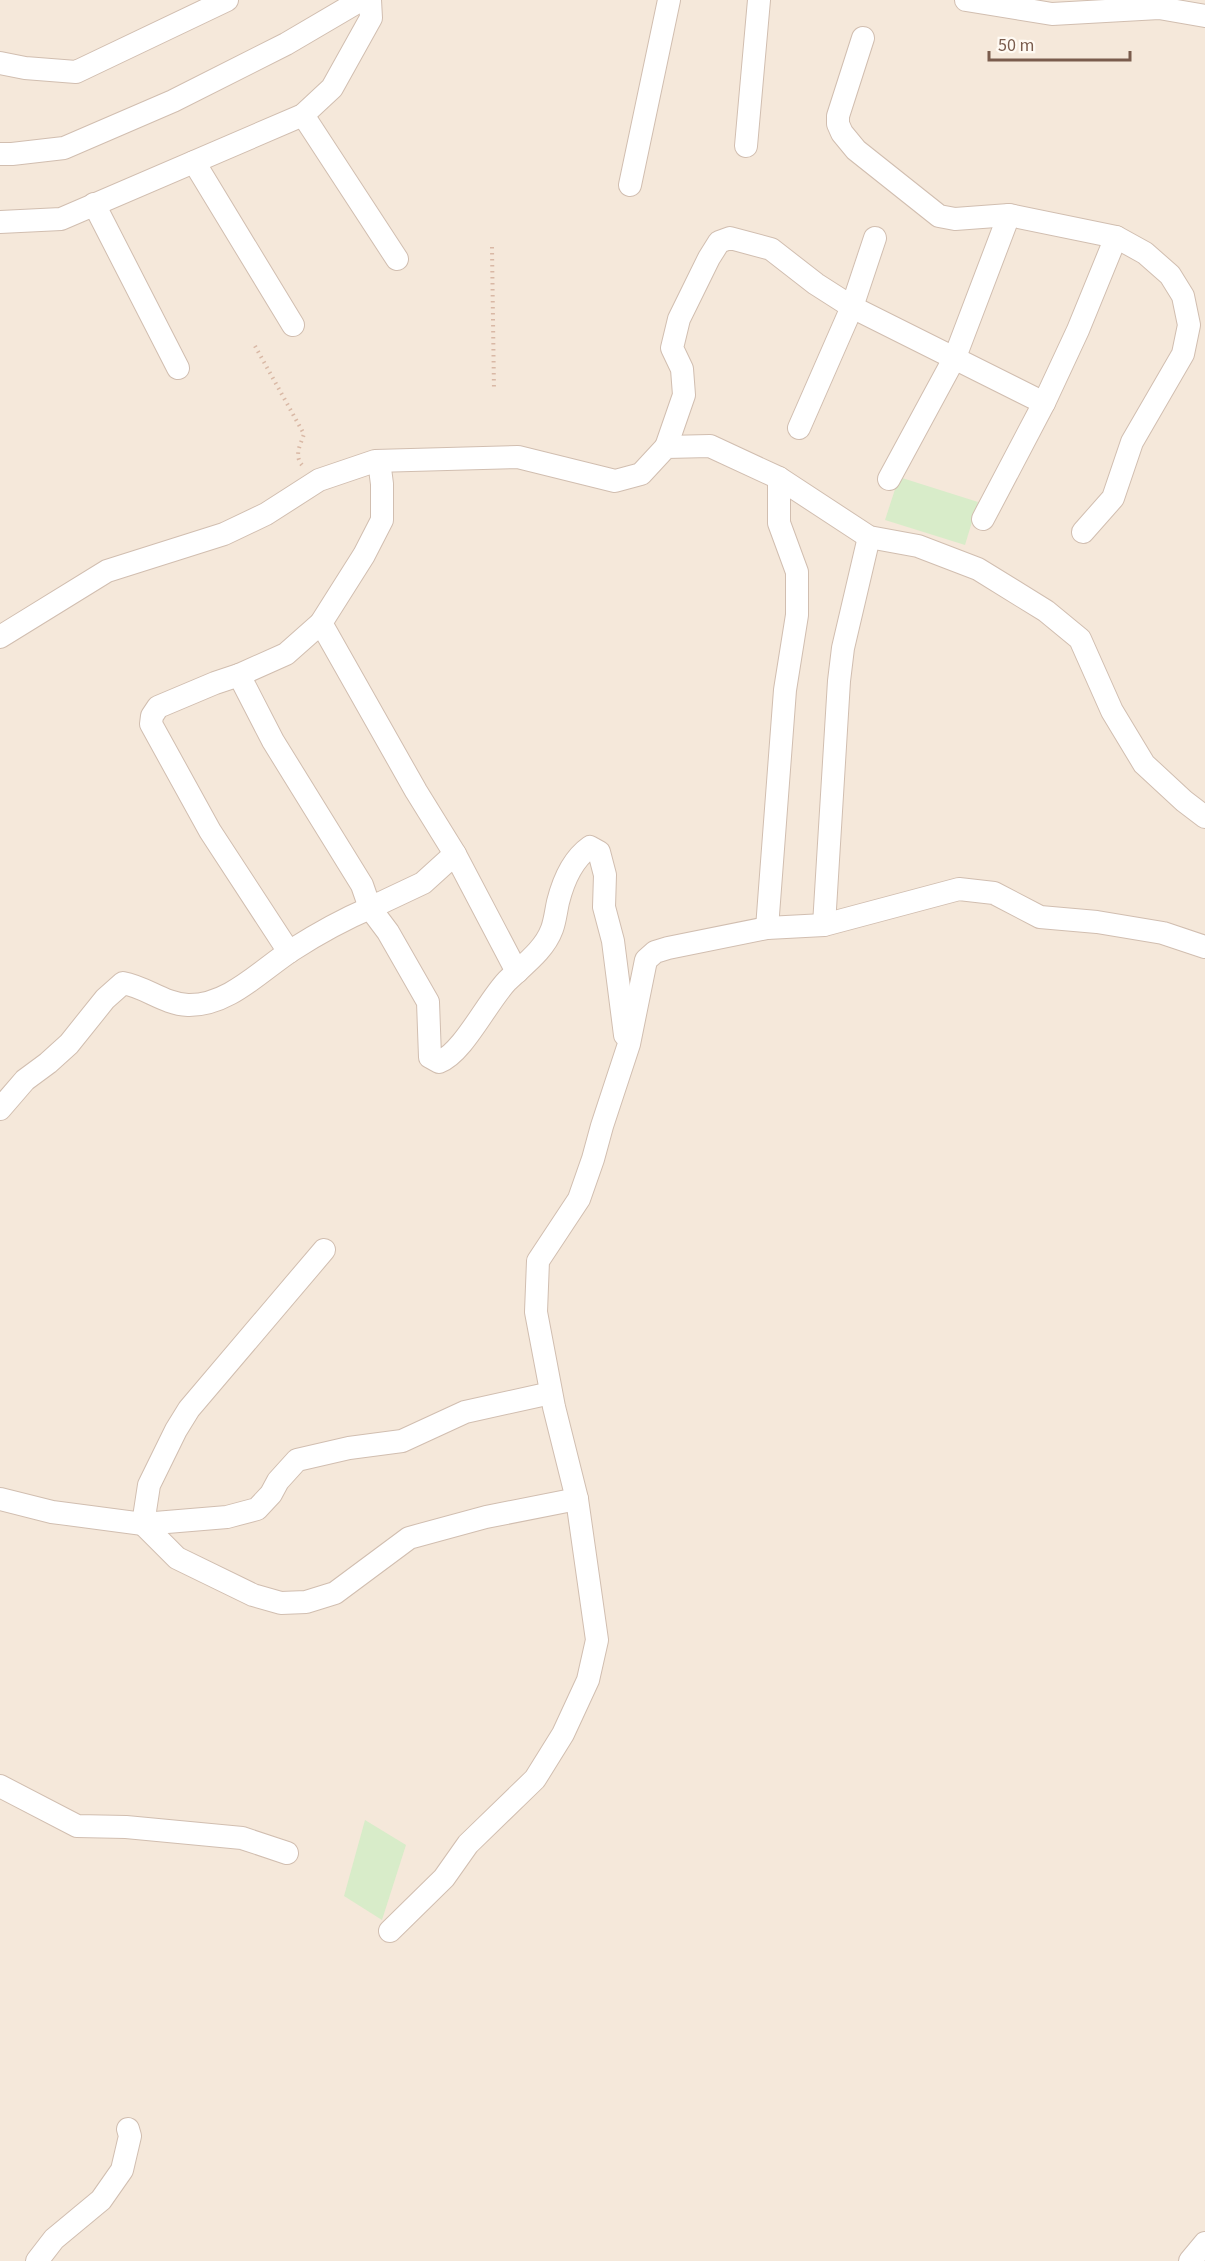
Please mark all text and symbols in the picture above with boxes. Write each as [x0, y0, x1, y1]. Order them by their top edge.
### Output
scale bar [989, 24, 1130, 62]
text: 50 m [998, 33, 1034, 58]

